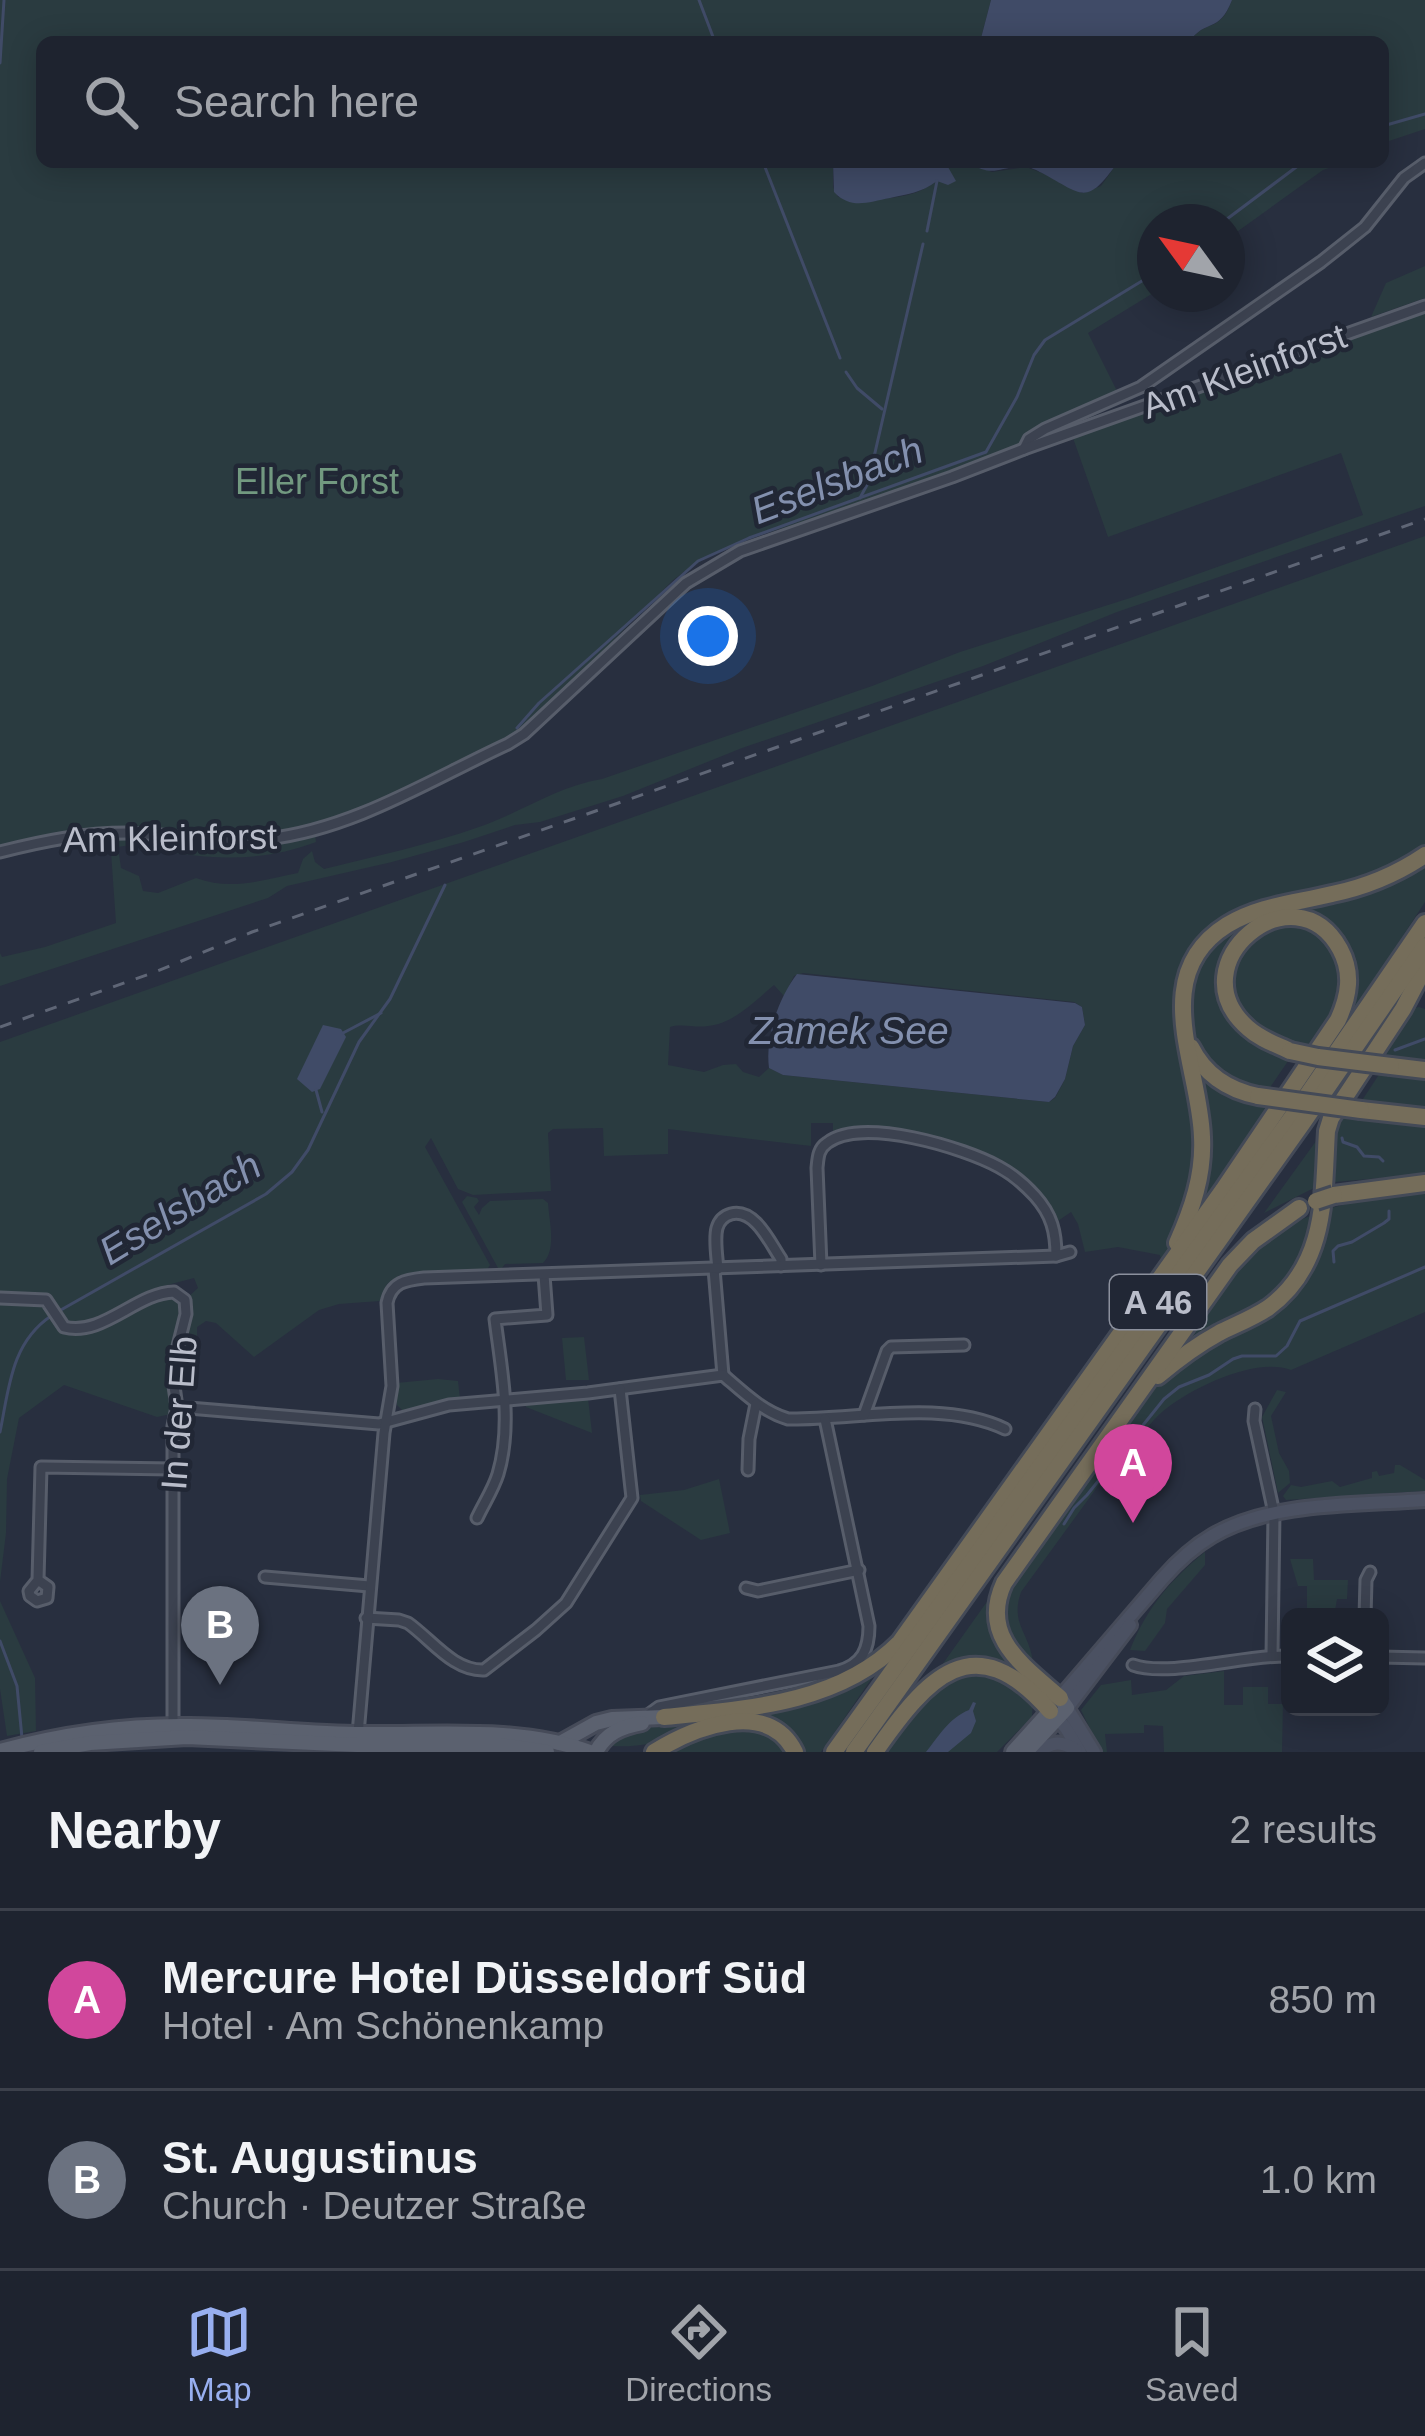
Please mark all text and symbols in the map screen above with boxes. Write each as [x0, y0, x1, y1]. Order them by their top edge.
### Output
search box [36, 36, 1389, 168]
icon: search [78, 69, 144, 135]
text: Search here [174, 76, 419, 127]
north arrow [1137, 204, 1245, 312]
street label: Am Kleinforst [1136, 315, 1352, 427]
water label: Eselsbach [745, 428, 929, 532]
park label: Eller Forst [235, 461, 399, 502]
your location [678, 606, 738, 666]
street label: Am Kleinforst [63, 816, 277, 860]
water label: Zamek See [748, 1009, 949, 1052]
water label: Eselsbach [92, 1143, 268, 1273]
road number: A 46 [1110, 1275, 1206, 1329]
street label: In der Elb [153, 1335, 205, 1491]
pin: A [1094, 1424, 1172, 1523]
pin: B [181, 1586, 259, 1685]
map controls [1281, 1608, 1389, 1716]
button: layers [1281, 1608, 1389, 1716]
text: Nearby [48, 1802, 221, 1859]
text: 2 results [1230, 1808, 1377, 1851]
text: Mercure Hotel Düsseldorf Süd [162, 1952, 807, 2003]
text: A [73, 1978, 101, 2021]
text: 850 m [1269, 1978, 1377, 2021]
text: Hotel · Am Schönenkamp [162, 2004, 604, 2047]
text: St. Augustinus [162, 2132, 478, 2183]
text: B [73, 2158, 101, 2201]
text: 1.0 km [1260, 2158, 1377, 2201]
text: Church · Deutzer Straße [162, 2184, 587, 2227]
tab: Map [186, 2299, 252, 2409]
tab: Directions [625, 2299, 772, 2409]
tab: Saved [1145, 2299, 1239, 2409]

